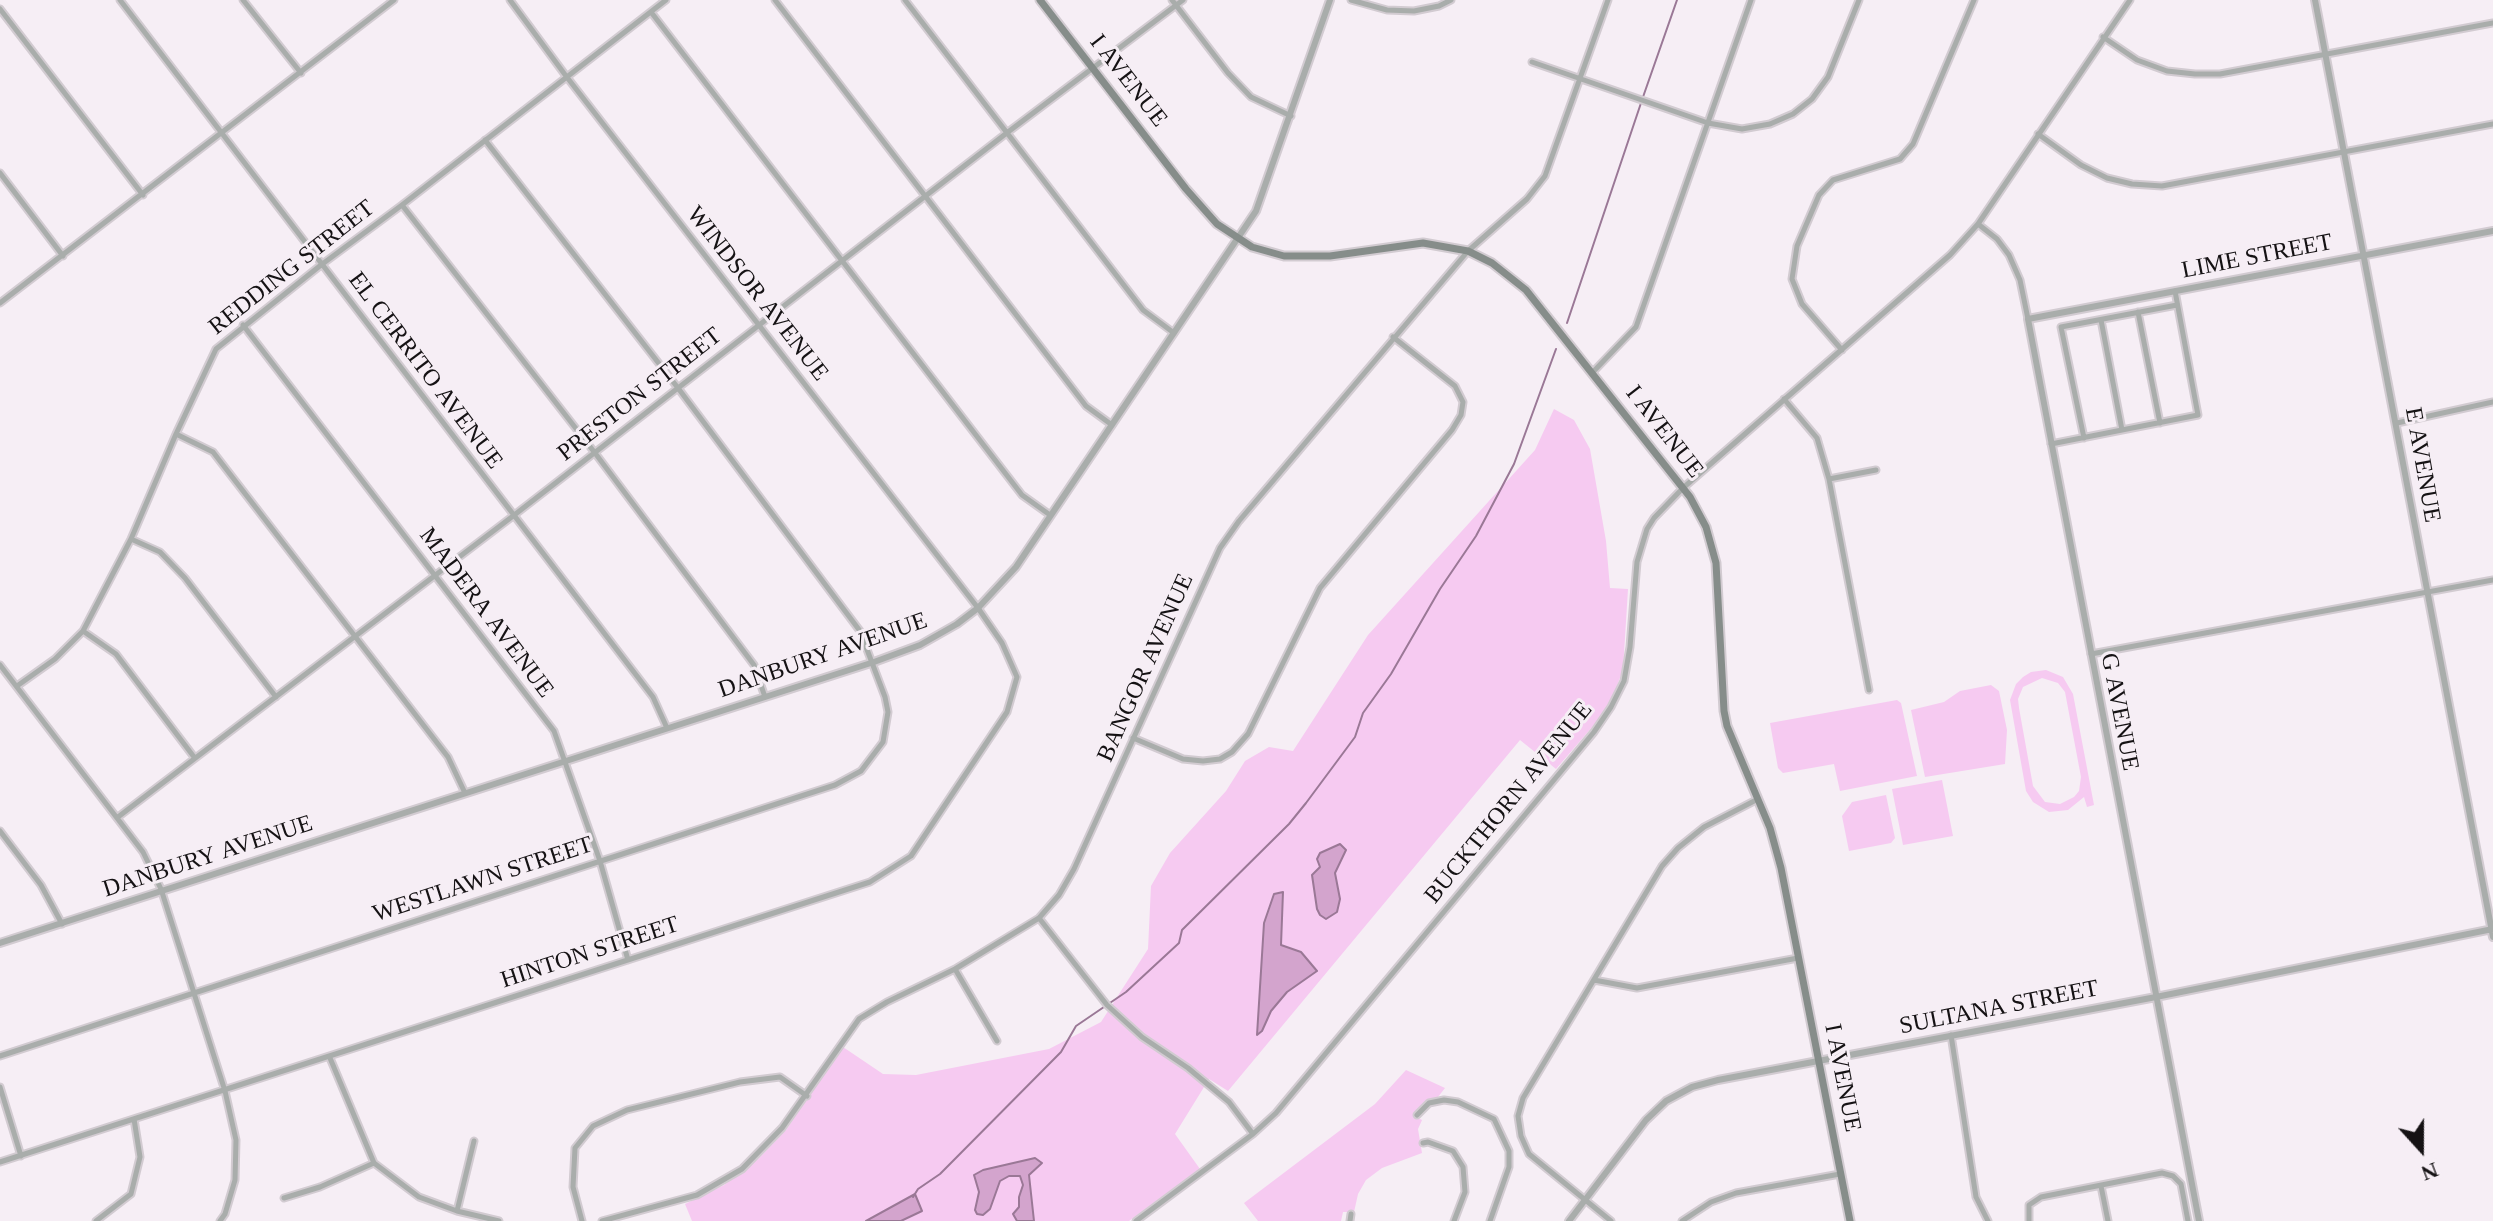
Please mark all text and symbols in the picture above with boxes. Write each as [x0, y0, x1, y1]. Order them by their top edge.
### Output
street label: I AVENUE [1083, 29, 1173, 133]
street label: REDDING STREET [204, 194, 380, 342]
street label: WINDSOR AVENUE [680, 201, 834, 387]
street label: LIME STREET [2179, 228, 2335, 286]
street label: EL CERRITO AVENUE [342, 267, 508, 475]
street label: PRESTON STREET [552, 322, 728, 468]
street label: I AVENUE [1619, 380, 1709, 484]
street label: E AVENUE [2398, 405, 2446, 525]
street label: MADERA AVENUE [413, 522, 559, 704]
street label: BANGOR AVENUE [1092, 569, 1200, 767]
street label: DANBURY AVENUE [715, 607, 931, 705]
street label: G AVENUE [2094, 651, 2144, 773]
street label: BUCKTHORN AVENUE [1419, 696, 1599, 910]
street label: DANBURY AVENUE [99, 809, 317, 905]
street label: WESTLAWN STREET [369, 831, 597, 929]
street label: HINTON STREET [497, 911, 683, 995]
street label: SULTANA STREET [1897, 975, 2101, 1041]
street label: I AVENUE [1817, 1021, 1867, 1135]
north arrow [2381, 1109, 2461, 1189]
text: N [2418, 1157, 2442, 1186]

